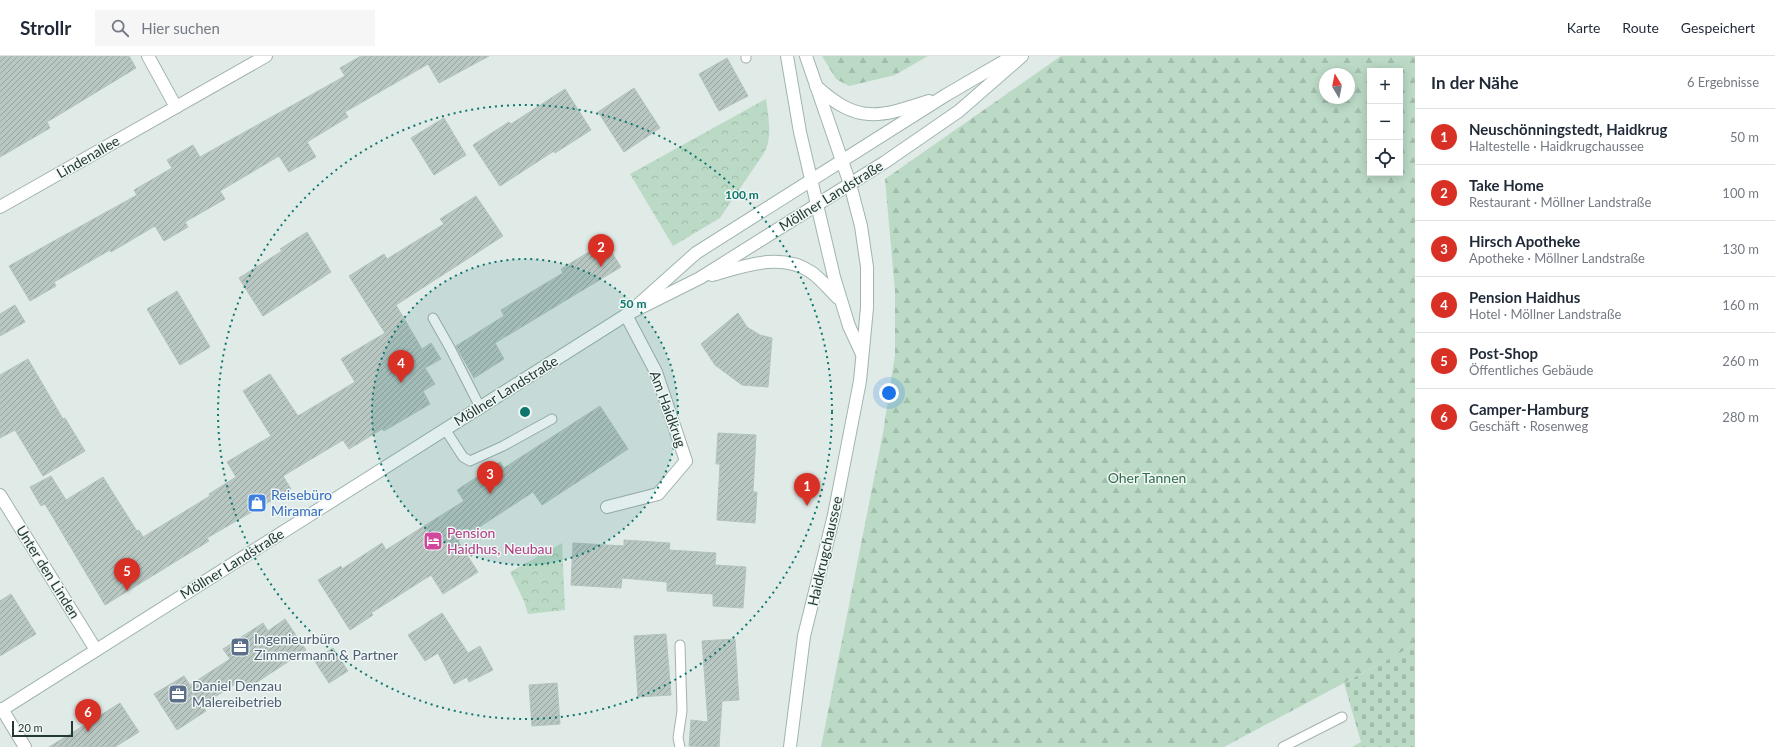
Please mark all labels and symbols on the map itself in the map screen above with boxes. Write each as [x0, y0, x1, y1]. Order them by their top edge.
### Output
north arrow [1319, 68, 1355, 104]
street label: Lindenallee [53, 132, 122, 181]
street label: Möllner Landstraße [776, 157, 886, 234]
text: 100 m [725, 187, 759, 202]
pin: 2 [588, 234, 614, 267]
text: 50 m [620, 296, 646, 311]
pin: 4 [388, 350, 414, 383]
street label: Möllner Landstraße [451, 352, 561, 429]
street label: Am Haidkrug [647, 368, 690, 450]
your location [879, 383, 899, 403]
centre of rings [518, 405, 532, 419]
pin: 3 [477, 461, 503, 494]
park label: Oher Tannen [1108, 469, 1186, 486]
pin: 1 [794, 473, 820, 506]
place label: Reisebüro Miramar [271, 486, 332, 519]
shop icon: Reisebüro Miramar [246, 492, 268, 514]
street label: Haidkrugchaussee [804, 494, 845, 607]
street label: Unter den Linden [13, 522, 84, 621]
place label: Pension Haidhus, Neubau [447, 524, 552, 557]
street label: Möllner Landstraße [177, 525, 287, 602]
hotel icon: Pension Haidhus, Neubau [422, 530, 444, 552]
pin: 5 [114, 558, 140, 591]
place label: Ingenieurbüro Zimmermann & Partner [254, 630, 398, 663]
office icon: Ingenieurbüro Zimmermann & Partner [229, 636, 251, 658]
place label: Daniel Denzau Malereibetrieb [192, 677, 282, 710]
office icon: Daniel Denzau Malereibetrieb [167, 683, 189, 705]
pin: 6 [75, 699, 101, 732]
scale bar [12, 719, 73, 738]

